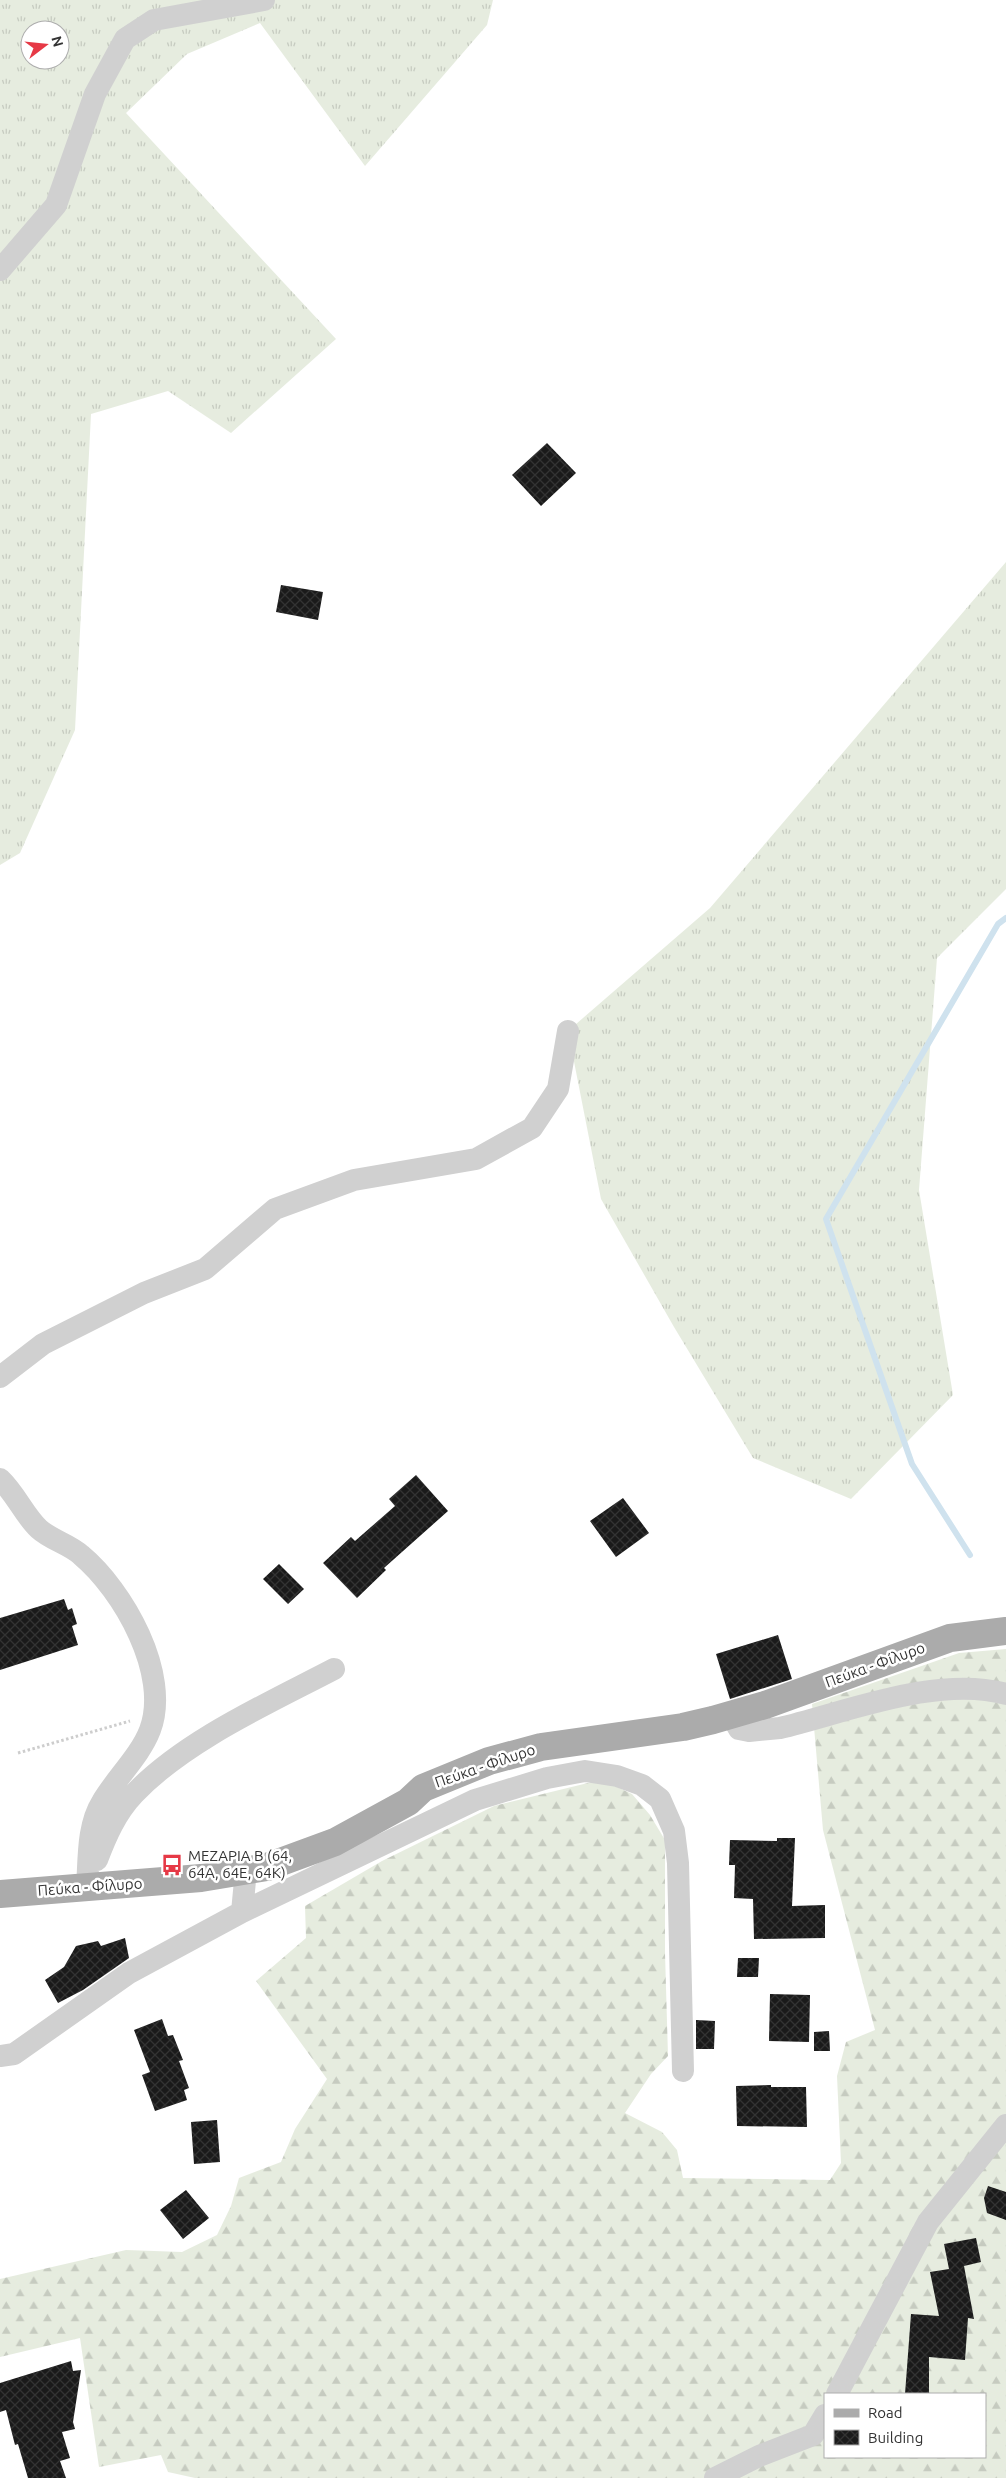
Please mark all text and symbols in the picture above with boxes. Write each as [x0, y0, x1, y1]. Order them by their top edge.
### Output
north arrow [20, 20, 70, 70]
text: N [48, 34, 67, 49]
street label: Πεύκα - Φίλυρο [823, 1639, 927, 1690]
street label: Πεύκα - Φίλυρο [432, 1740, 537, 1791]
place label: ΜΕΖΑΡΙΑ B (64, 64Α, 64Ε, 64Κ) [188, 1847, 292, 1881]
bus stop icon: ΜΕΖΑΡΙΑ B (64, 64Α, 64Ε, 64Κ) [159, 1852, 185, 1878]
street label: Πεύκα - Φίλυρο [37, 1874, 143, 1899]
legend [824, 2393, 986, 2458]
text: Road [868, 2404, 903, 2421]
text: Building [868, 2429, 923, 2446]

